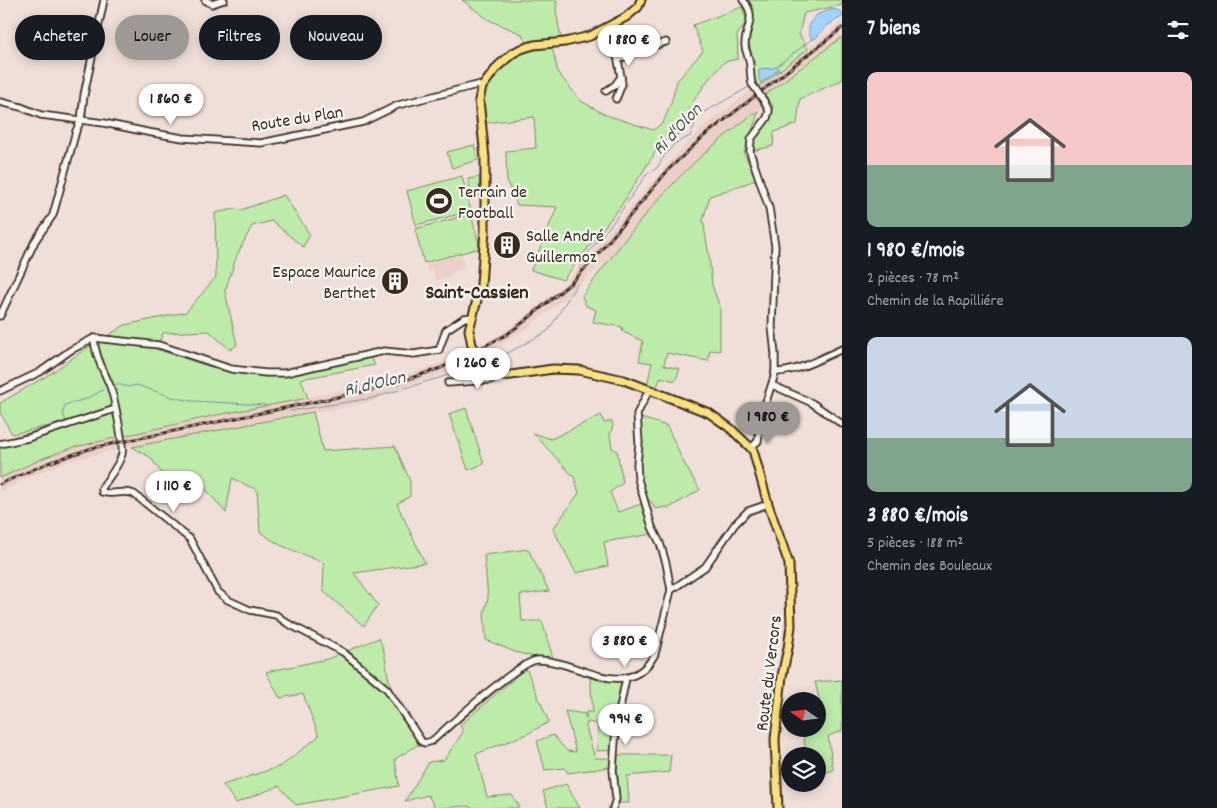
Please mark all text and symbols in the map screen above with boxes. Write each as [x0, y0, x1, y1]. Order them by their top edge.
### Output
chip: Acheter [15, 15, 105, 60]
chip: Louer [115, 15, 189, 60]
chip: Filtres [199, 15, 280, 60]
chip: Nouveau [290, 15, 382, 60]
text: 7 biens [867, 15, 921, 45]
icon: filters [1164, 16, 1192, 44]
pin: 1 880 € [583, 24, 675, 67]
text: 1 880 € [608, 29, 650, 52]
pin: 1 860 € [125, 84, 217, 126]
text: 1 860 € [150, 88, 192, 111]
water label: Ri d'Olon [647, 97, 711, 162]
street label: Route du Plan [250, 101, 345, 140]
icon: home [985, 105, 1075, 195]
place label: Terrain de Football [458, 181, 527, 227]
sports icon: Terrain de Football [424, 186, 454, 216]
place label: Salle André Guillermoz [526, 225, 604, 271]
building icon: Salle André Guillermoz [492, 230, 522, 260]
text: 1 980 €/mois [867, 237, 965, 267]
place label: Espace Maurice Berthet [272, 261, 376, 307]
building icon: Espace Maurice Berthet [380, 266, 410, 296]
text: 2 pièces · 78 m² [867, 267, 959, 290]
district label: Saint-Cassien [425, 280, 529, 308]
text: Chemin de la Rapilliére [867, 290, 1003, 313]
pin: 1 260 € [432, 348, 524, 390]
text: 1 260 € [456, 352, 500, 375]
water label: Ri d'Olon [341, 365, 409, 406]
icon: home [985, 370, 1075, 460]
pin: 1 980 € [722, 402, 814, 444]
text: 1 980 € [747, 406, 789, 429]
pin: 1 110 € [128, 470, 220, 513]
text: 1 110 € [156, 475, 192, 498]
text: 3 880 €/mois [867, 502, 968, 532]
text: 5 pièces · 188 m² [867, 532, 963, 555]
text: Chemin des Bouleaux [867, 555, 992, 578]
street label: Route du Vercors [751, 614, 790, 733]
pin: 3 880 € [579, 626, 671, 668]
text: 3 880 € [603, 630, 647, 653]
north arrow [781, 692, 826, 738]
map controls [781, 692, 826, 792]
pin: 994 € [591, 704, 661, 746]
text: 994 € [609, 708, 643, 731]
button: layers [781, 747, 826, 792]

